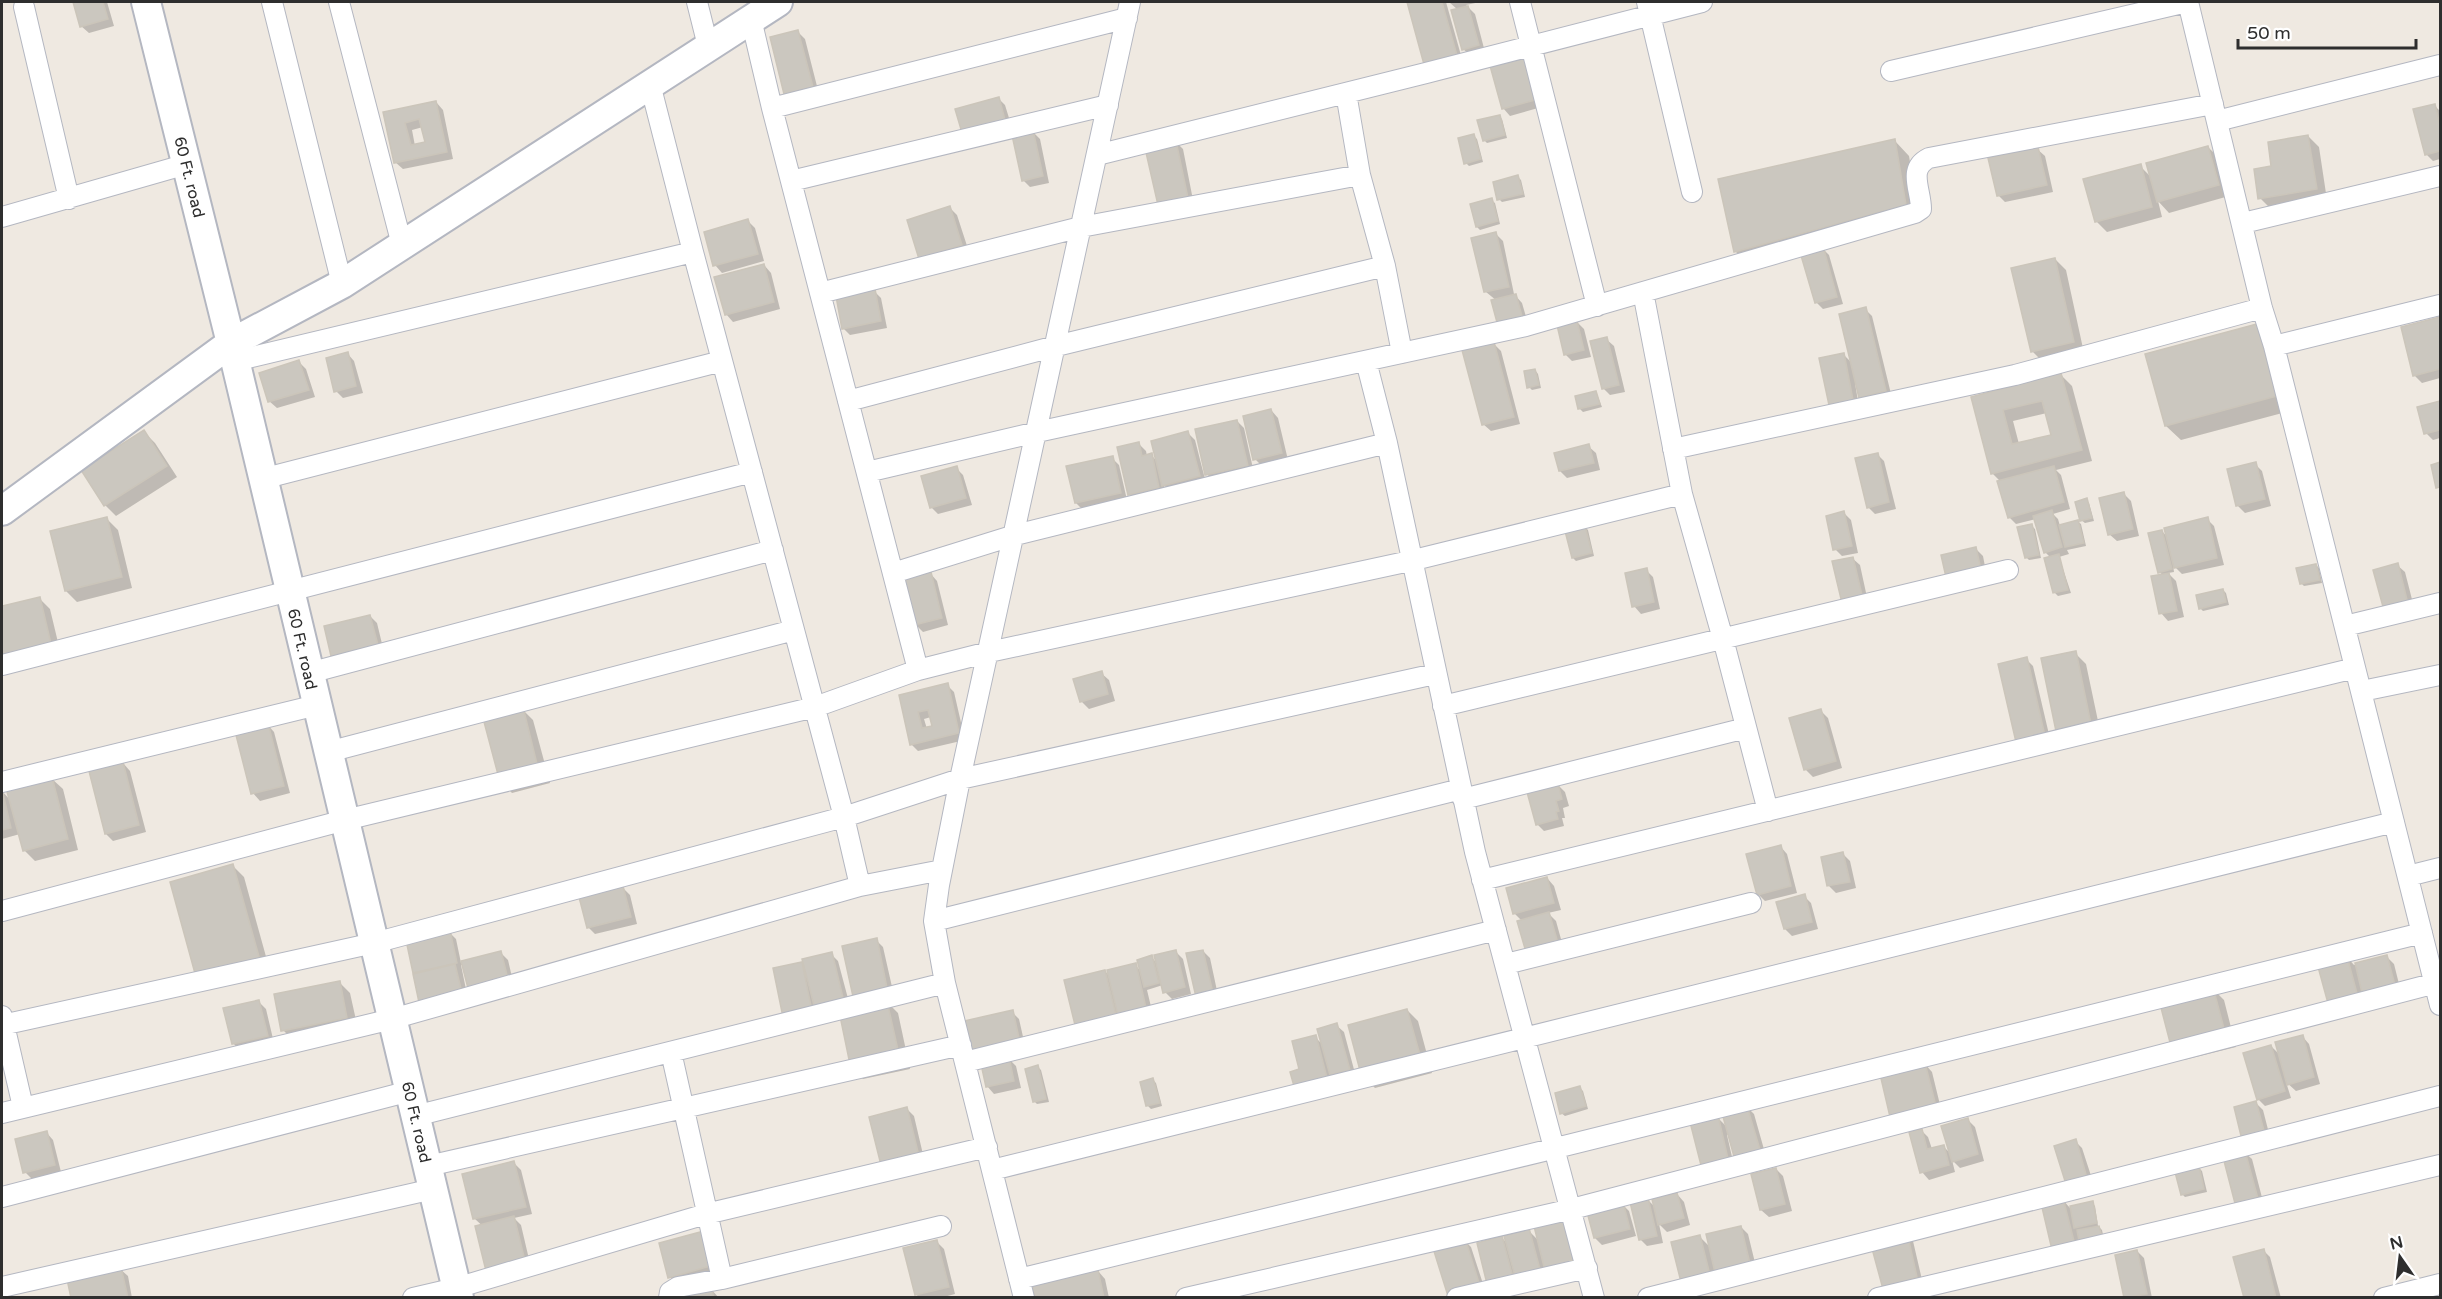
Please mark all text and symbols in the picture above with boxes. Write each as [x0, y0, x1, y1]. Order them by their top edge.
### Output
scale bar [2238, 12, 2416, 50]
text: 50 m [2247, 22, 2291, 44]
street label: 60 Ft. road [169, 135, 209, 220]
street label: 60 Ft. road [283, 607, 321, 692]
street label: 60 Ft. road [397, 1080, 435, 1165]
north arrow [2370, 1227, 2430, 1287]
text: N [2388, 1232, 2405, 1255]

